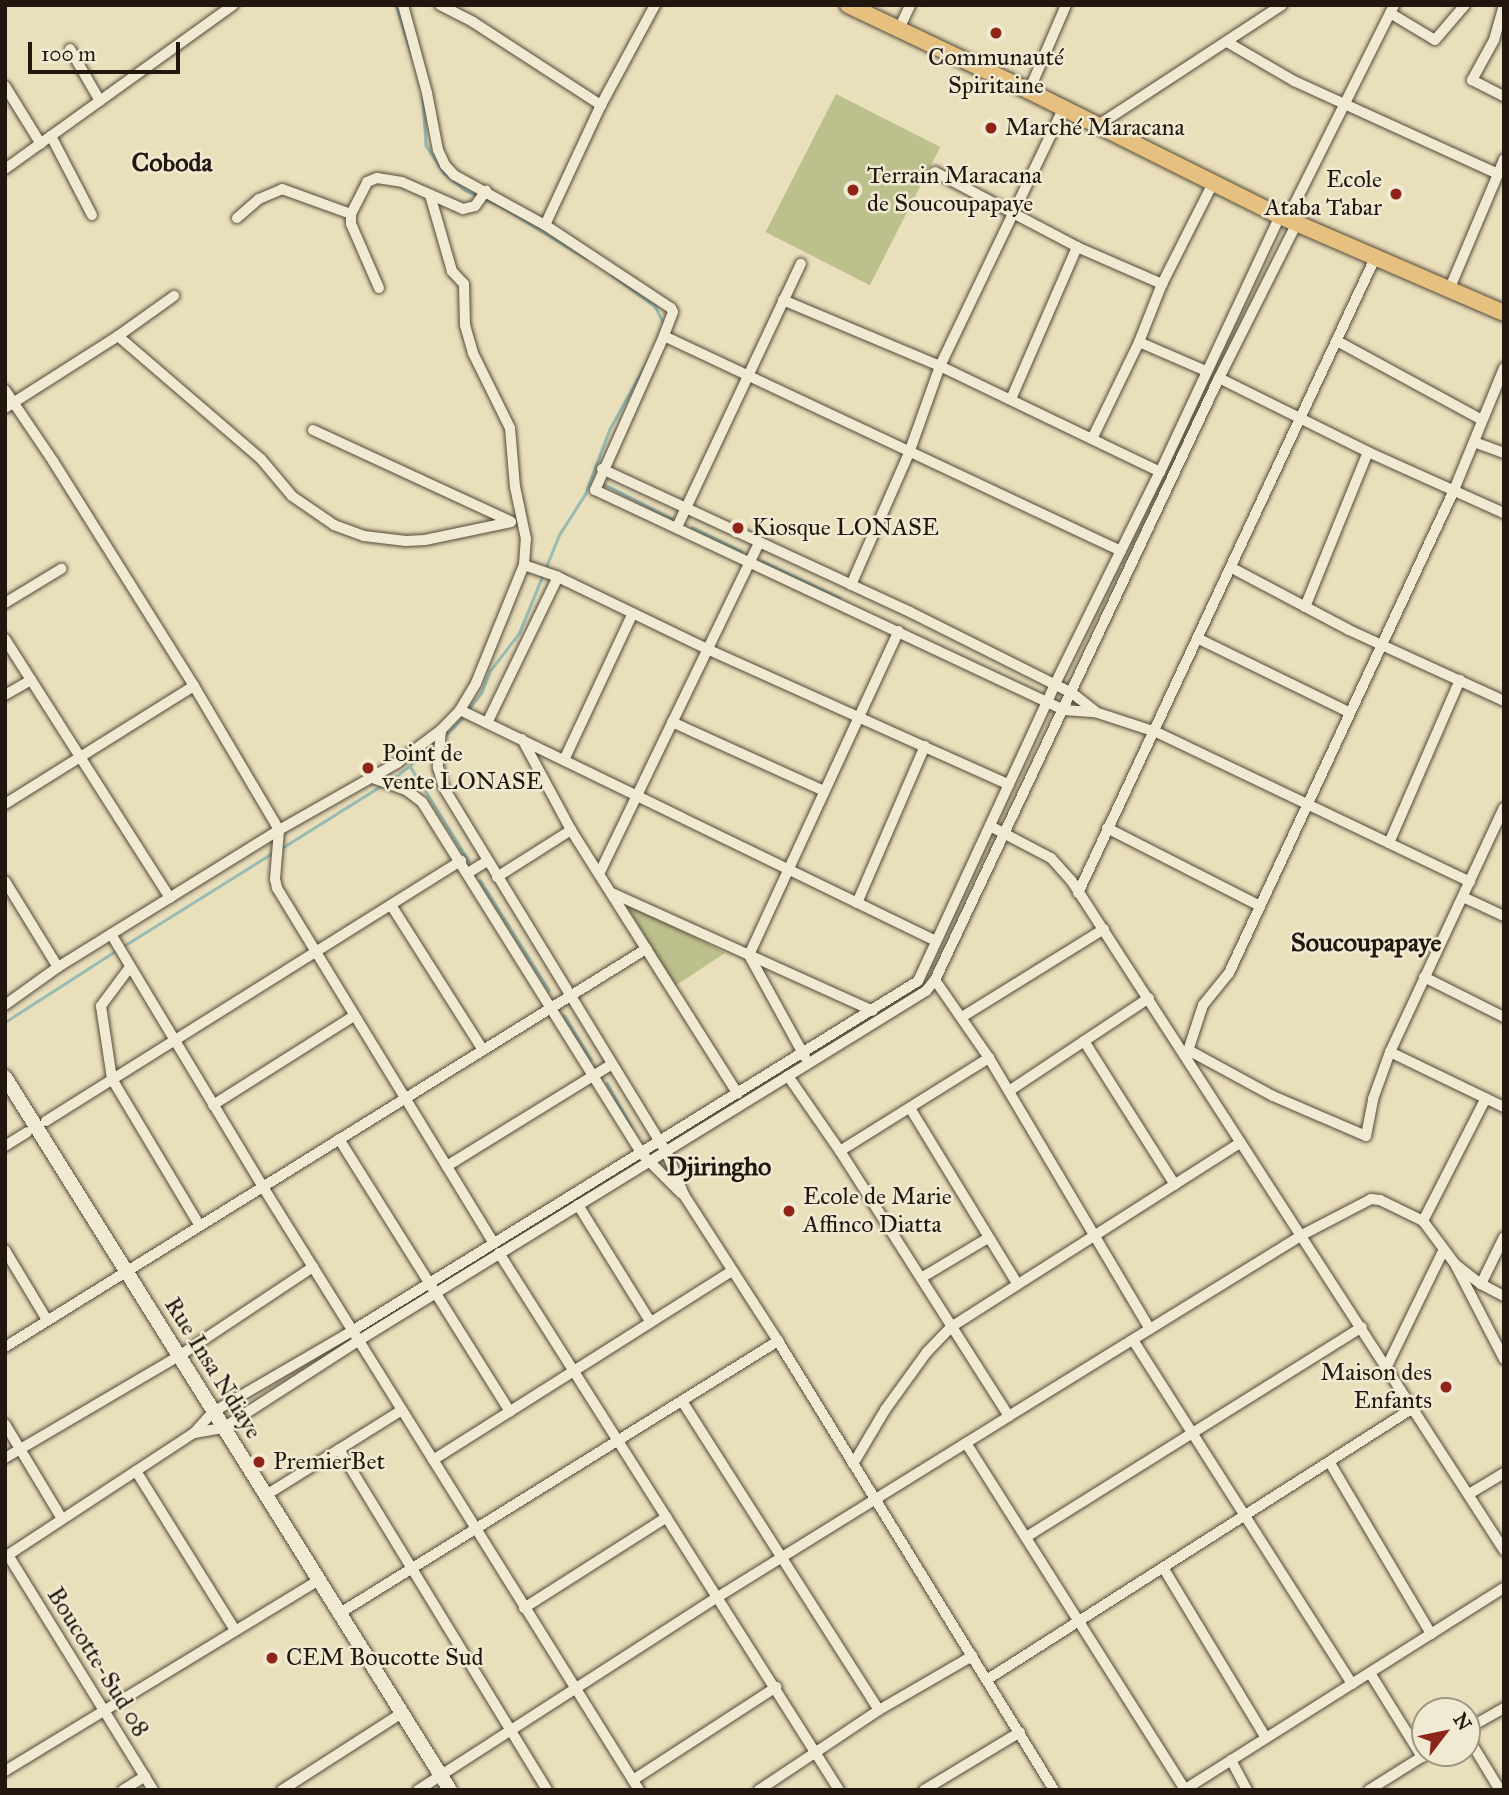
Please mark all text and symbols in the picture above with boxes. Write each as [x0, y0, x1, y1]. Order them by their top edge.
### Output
marker: Communauté Spiritaine [988, 25, 1004, 41]
scale bar [32, 28, 184, 72]
text: 100 m [41, 41, 96, 67]
place label: Communauté Spiritaine [928, 44, 1064, 100]
place label: Marché Maracana [1005, 114, 1185, 142]
marker: Marché Maracana [983, 120, 999, 136]
district label: Coboda [132, 147, 212, 179]
place label: Terrain Maracana de Soucoupapaye [867, 162, 1042, 218]
place label: Ecole Ataba Tabar [1265, 166, 1382, 222]
marker: Terrain Maracana de Soucoupapaye [845, 182, 861, 198]
marker: Ecole Ataba Tabar [1388, 186, 1404, 202]
place label: Kiosque LONASE [752, 514, 939, 542]
marker: Kiosque LONASE [730, 520, 746, 536]
place label: Point de vente LONASE [382, 740, 543, 796]
marker: Point de vente LONASE [360, 760, 376, 776]
district label: Soucoupapaye [1291, 927, 1441, 959]
district label: Djiringho [667, 1151, 771, 1183]
place label: Ecole de Marie Affinco Diatta [803, 1183, 952, 1239]
marker: Ecole de Marie Affinco Diatta [781, 1203, 797, 1219]
street label: Rue Insa Ndiaye [158, 1292, 268, 1444]
place label: Maison des Enfants [1321, 1359, 1432, 1415]
marker: Maison des Enfants [1438, 1379, 1454, 1395]
place label: PremierBet [273, 1448, 385, 1476]
marker: PremierBet [251, 1454, 267, 1470]
street label: Boucotte-Sud 08 [41, 1582, 155, 1742]
place label: CEM Boucotte Sud [286, 1644, 484, 1672]
marker: CEM Boucotte Sud [264, 1650, 280, 1666]
north arrow [1411, 1697, 1481, 1767]
text: N [1449, 1709, 1477, 1735]

